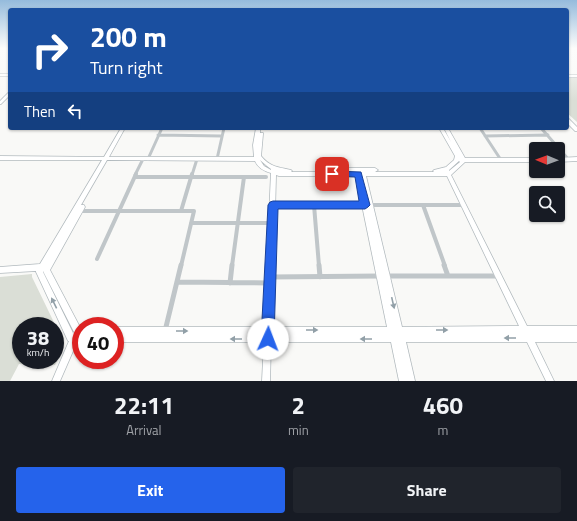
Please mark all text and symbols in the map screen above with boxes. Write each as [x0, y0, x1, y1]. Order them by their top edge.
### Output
text: 200 m [90, 15, 167, 58]
icon: right [24, 24, 76, 76]
text: Turn right [90, 54, 163, 81]
text: Then [24, 100, 56, 123]
icon: left [64, 100, 86, 122]
north arrow [529, 142, 565, 178]
map controls [529, 142, 565, 222]
pin [315, 157, 349, 191]
icon: arrive [321, 163, 343, 185]
button: search [529, 186, 565, 222]
one-way arrow [390, 297, 396, 309]
one-way arrow [51, 298, 57, 309]
speed limit sign: 40 [72, 317, 124, 369]
position arrow [247, 318, 289, 360]
text: 38 [27, 322, 49, 353]
one-way arrow [306, 327, 319, 333]
one-way arrow [436, 327, 449, 333]
one-way arrow [176, 328, 189, 334]
one-way arrow [503, 335, 516, 341]
one-way arrow [229, 336, 242, 342]
one-way arrow [359, 336, 372, 342]
text: km/h [27, 345, 49, 360]
text: 22:11 [114, 387, 174, 423]
text: 2 [292, 387, 305, 423]
text: 460 [423, 387, 463, 423]
text: Arrival [126, 420, 162, 440]
text: min [288, 420, 309, 440]
text: m [437, 420, 448, 440]
button: Exit [16, 467, 285, 513]
button: Share [293, 467, 561, 513]

